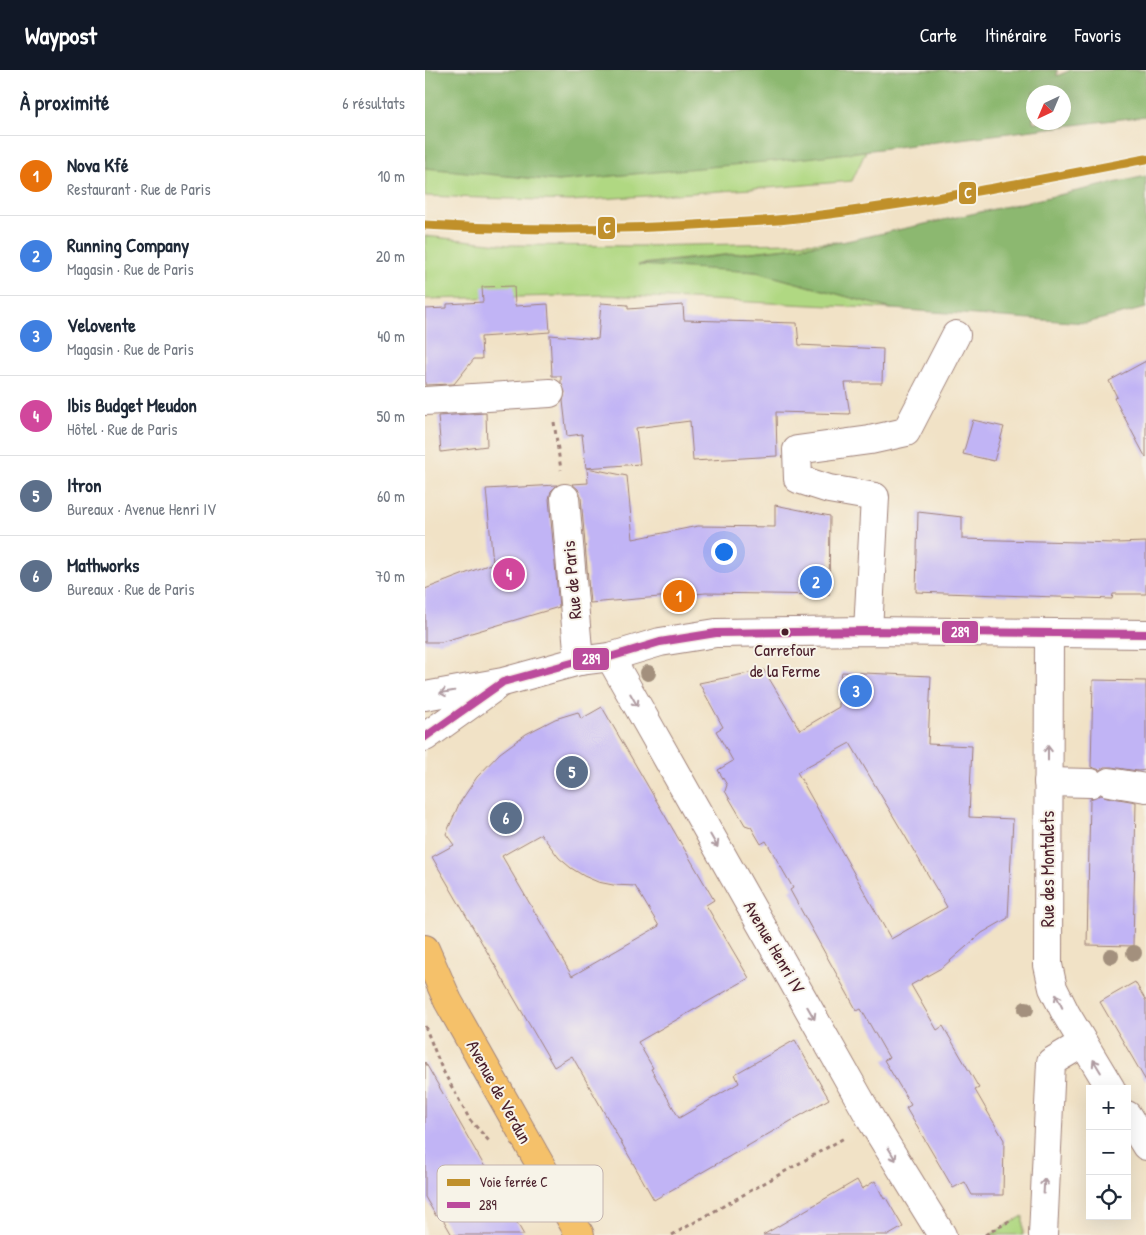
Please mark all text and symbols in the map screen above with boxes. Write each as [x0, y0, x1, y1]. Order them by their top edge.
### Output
text: Waypost [25, 19, 97, 51]
text: Carte [920, 23, 957, 48]
text: Itinéraire [985, 23, 1047, 48]
text: Favoris [1075, 23, 1121, 48]
north arrow [1026, 85, 1071, 130]
text: À proximité [20, 88, 109, 117]
text: 6 résultats [342, 92, 405, 114]
text: Nova Kfé [67, 152, 129, 178]
text: 1 [33, 165, 39, 187]
text: 10 m [377, 165, 405, 187]
text: Restaurant · Rue de Paris [67, 178, 211, 200]
line badge: C [958, 181, 977, 205]
text: C [964, 183, 972, 202]
line badge: C [597, 216, 616, 240]
text: C [603, 218, 611, 237]
text: Running Company [67, 232, 189, 258]
text: 2 [32, 245, 40, 267]
text: 20 m [376, 245, 405, 267]
text: Magasin · Rue de Paris [67, 258, 194, 280]
text: Velovente [67, 312, 136, 338]
text: 3 [32, 325, 40, 347]
text: 40 m [377, 325, 405, 347]
text: Magasin · Rue de Paris [67, 338, 194, 360]
text: Ibis Budget Meudon [67, 392, 197, 418]
text: 4 [33, 405, 39, 427]
text: 50 m [377, 405, 405, 427]
text: Hôtel · Rue de Paris [67, 418, 178, 440]
text: Itron [67, 472, 102, 498]
text: 5 [33, 485, 39, 507]
text: 60 m [377, 485, 405, 507]
text: Bureaux · Avenue Henri IV [67, 498, 216, 520]
your location [711, 539, 737, 565]
street label: Rue de Paris [556, 540, 587, 620]
text: Mathworks [67, 552, 139, 578]
pin: 4 [493, 555, 525, 593]
pin: 2 [800, 563, 832, 601]
text: 6 [33, 565, 39, 587]
text: 70 m [375, 565, 405, 587]
pin: 1 [663, 577, 695, 615]
text: Bureaux · Rue de Paris [67, 578, 194, 600]
line badge: 289 [941, 620, 979, 644]
text: 289 [951, 622, 970, 641]
marker: Carrefour de la Ferme [780, 627, 790, 637]
place label: Carrefour de la Ferme [750, 638, 820, 682]
line badge: 289 [572, 647, 610, 671]
text: 289 [582, 649, 601, 668]
pin: 3 [840, 672, 872, 710]
one-way arrow [439, 688, 455, 698]
one-way arrow [629, 692, 639, 706]
one-way arrow [1043, 745, 1053, 762]
pin: 5 [556, 753, 588, 791]
pin: 6 [490, 799, 522, 837]
street label: Rue des Montalets [1035, 811, 1060, 927]
one-way arrow [709, 833, 719, 848]
street label: Avenue Henri IV [738, 896, 811, 998]
one-way arrow [1054, 994, 1063, 1009]
one-way arrow [806, 1005, 816, 1020]
street label: Avenue de Verdun [461, 1036, 538, 1148]
one-way arrow [1092, 1059, 1102, 1073]
map controls [1086, 1085, 1131, 1220]
button: + [1086, 1085, 1131, 1130]
button: − [1086, 1130, 1131, 1175]
one-way arrow [888, 1146, 898, 1160]
legend [437, 1165, 603, 1222]
text: Voie ferrée C [479, 1172, 548, 1191]
button: locate [1086, 1175, 1131, 1220]
one-way arrow [1040, 1179, 1049, 1195]
text: 289 [479, 1195, 497, 1214]

